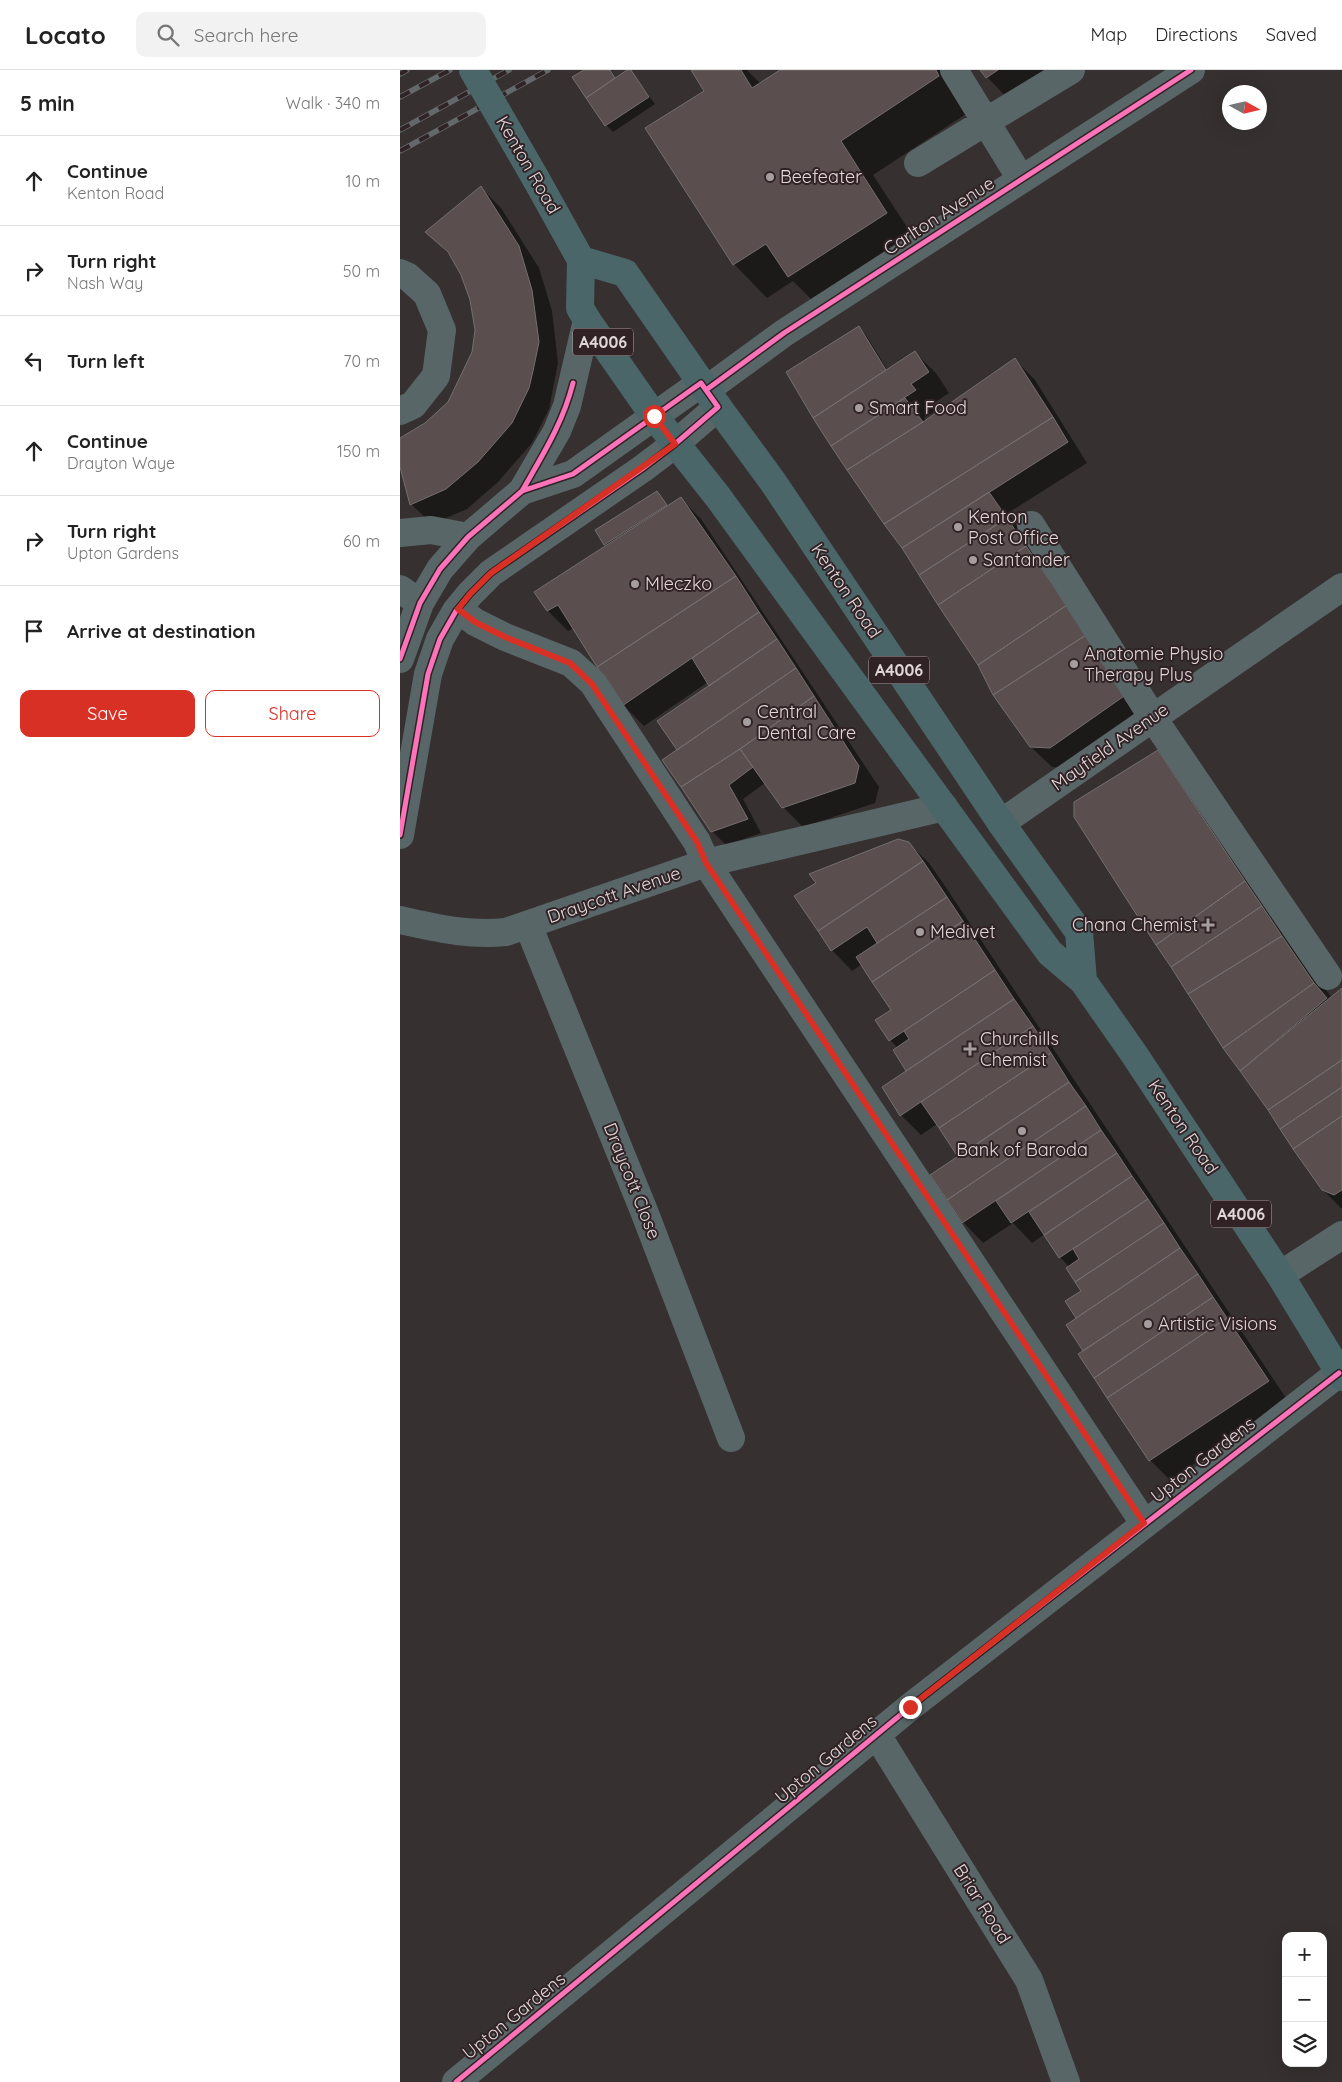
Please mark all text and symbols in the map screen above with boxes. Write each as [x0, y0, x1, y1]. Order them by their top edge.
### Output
search box [136, 12, 486, 57]
text: Locato [25, 20, 106, 50]
icon: search [154, 21, 182, 49]
text: Search here [194, 23, 299, 47]
text: Map [1090, 23, 1127, 46]
text: Directions [1155, 23, 1238, 46]
text: Saved [1266, 23, 1317, 46]
north arrow [1222, 85, 1267, 130]
text: 5 min [20, 90, 75, 116]
text: Walk · 340 m [286, 93, 380, 113]
street label: Kenton Road [491, 112, 566, 218]
text: Continue [67, 159, 148, 183]
place label: Beefeater [780, 165, 862, 188]
icon: ahead [20, 167, 48, 195]
text: 10 m [346, 171, 380, 191]
marker: Beefeater [764, 171, 776, 183]
street label: Carlton Avenue [879, 171, 998, 260]
text: Kenton Road [67, 183, 164, 203]
text: Turn right [67, 249, 156, 273]
icon: right [20, 257, 48, 285]
text: 50 m [343, 261, 380, 281]
text: Nash Way [67, 273, 143, 293]
road number: A4006 [573, 328, 633, 356]
icon: left [20, 347, 48, 375]
text: Turn left [67, 349, 145, 373]
text: 70 m [343, 351, 380, 371]
place label: Smart Food [869, 396, 967, 419]
marker: Smart Food [853, 402, 865, 414]
route start [643, 405, 666, 428]
text: Continue [67, 429, 148, 453]
icon: ahead [20, 437, 48, 465]
text: 150 m [337, 441, 380, 461]
text: Drayton Waye [67, 453, 175, 473]
place label: Kenton Post Office [968, 505, 1059, 549]
text: Turn right [67, 519, 156, 543]
marker: Kenton Post Office [952, 521, 964, 533]
icon: right [20, 527, 48, 555]
text: 60 m [343, 531, 380, 551]
street label: Kenton Road [806, 539, 886, 642]
text: Upton Gardens [67, 543, 179, 563]
place label: Santander [983, 548, 1070, 571]
marker: Santander [967, 554, 979, 566]
place label: Mleczko [645, 572, 712, 595]
marker: Mleczko [629, 578, 641, 590]
icon: arrive [20, 617, 48, 645]
text: Arrive at destination [67, 619, 256, 643]
place label: Anatomie Physio Therapy Plus [1084, 642, 1223, 686]
road number: A4006 [869, 656, 929, 684]
marker: Anatomie Physio Therapy Plus [1068, 658, 1080, 670]
button: Save [20, 690, 195, 737]
button: Share [205, 690, 380, 737]
street label: Mayfield Avenue [1047, 698, 1173, 796]
place label: Central Dental Care [757, 700, 856, 744]
marker: Central Dental Care [741, 716, 753, 728]
street label: Draycott Avenue [544, 861, 684, 928]
place label: Chana Chemist [1072, 913, 1198, 936]
marker: Chana Chemist [1202, 919, 1214, 931]
place label: Medivet [930, 920, 996, 943]
marker: Medivet [914, 926, 926, 938]
place label: Churchills Chemist [980, 1027, 1059, 1071]
marker: Churchills Chemist [964, 1043, 976, 1055]
street label: Kenton Road [1143, 1075, 1223, 1178]
street label: Draycott Close [599, 1119, 666, 1242]
marker: Bank of Baroda [1016, 1125, 1028, 1137]
place label: Bank of Baroda [956, 1138, 1088, 1161]
road number: A4006 [1211, 1200, 1271, 1228]
place label: Artistic Visions [1158, 1312, 1277, 1335]
marker: Artistic Visions [1142, 1318, 1154, 1330]
street label: Upton Gardens [1146, 1412, 1259, 1507]
route end [899, 1696, 922, 1719]
street label: Upton Gardens [770, 1709, 881, 1808]
street label: Briar Road [949, 1860, 1016, 1948]
map controls [1282, 1932, 1327, 2067]
button: + [1282, 1932, 1327, 1977]
street label: Upton Gardens [457, 1967, 570, 2064]
button: − [1282, 1977, 1327, 2022]
button: layers [1282, 2022, 1327, 2067]

